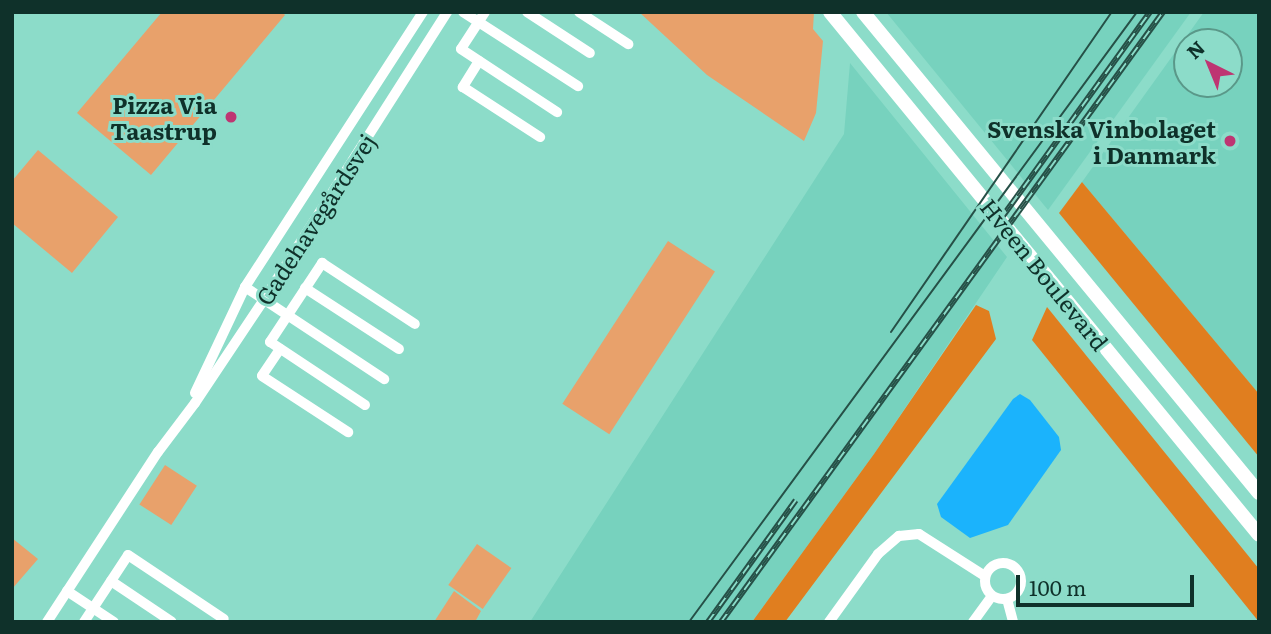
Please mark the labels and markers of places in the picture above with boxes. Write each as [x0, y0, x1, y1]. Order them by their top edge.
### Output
place label: Pizza Via Taastrup [110, 90, 217, 144]
marker: Pizza Via Taastrup [223, 109, 239, 125]
place label: Svenska Vinbolaget i Danmark [987, 114, 1216, 168]
marker: Svenska Vinbolaget i Danmark [1222, 133, 1238, 149]

